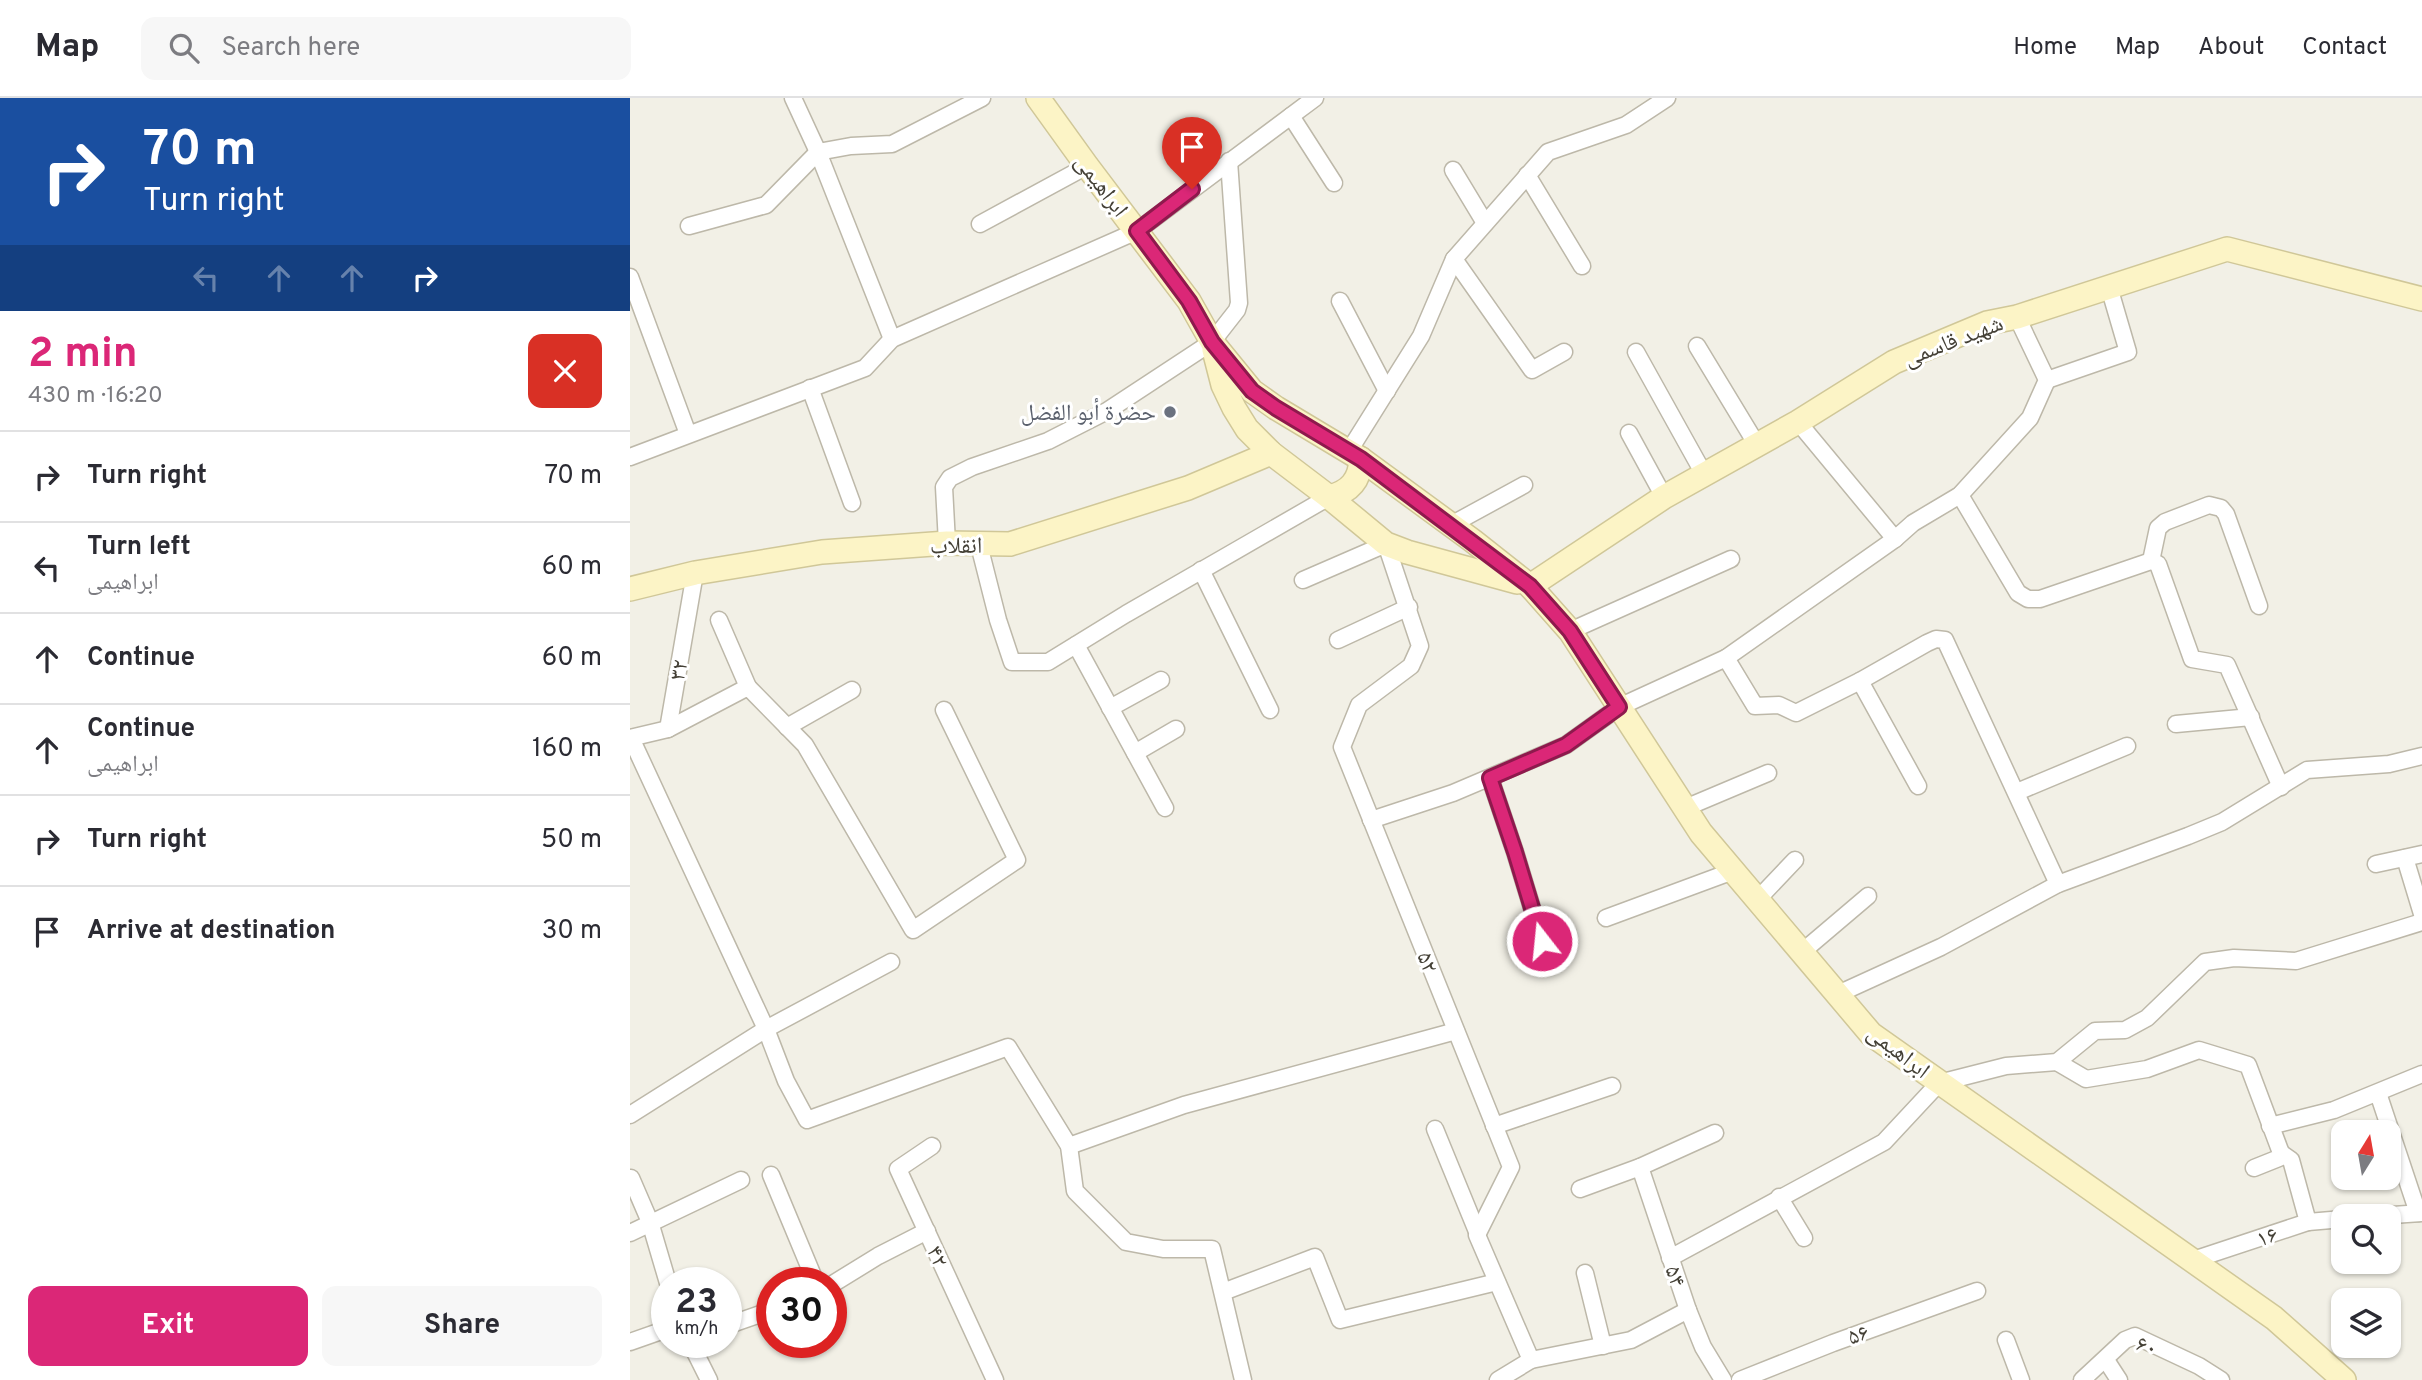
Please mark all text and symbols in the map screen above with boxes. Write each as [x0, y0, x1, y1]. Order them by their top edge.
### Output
search box [141, 17, 631, 80]
text: Map [35, 27, 99, 69]
icon: search [165, 29, 203, 67]
text: Search here [221, 32, 360, 65]
text: Home [2013, 33, 2077, 63]
text: Map [2115, 33, 2160, 63]
text: About [2198, 33, 2264, 63]
text: Contact [2302, 33, 2387, 63]
pin [1162, 117, 1222, 189]
text: 70 m [143, 121, 257, 183]
icon: right [28, 126, 119, 217]
icon: arrive [1173, 128, 1211, 166]
street label: ابراهیمی [1067, 149, 1133, 224]
text: Turn right [143, 182, 285, 222]
icon: left [187, 259, 225, 297]
icon: ahead [260, 259, 298, 297]
icon: ahead [333, 259, 371, 297]
icon: right [406, 259, 444, 297]
street label: شهید قاسمی [1900, 310, 2008, 375]
text: 2 min [28, 329, 138, 382]
button: close [528, 334, 602, 408]
text: 430 m · 16:20 [28, 382, 163, 411]
place label: حضرة أبو الفضل [1021, 398, 1156, 429]
marker: حضرة أبو الفضل [1162, 404, 1178, 420]
icon: right [28, 458, 66, 496]
text: Turn right [87, 460, 207, 493]
text: 70 m [544, 460, 602, 493]
text: Turn left [87, 531, 191, 564]
street label: انقلاب [930, 533, 983, 562]
icon: left [28, 549, 66, 587]
text: 60 m [542, 551, 602, 584]
text: ابراهیمی [87, 569, 159, 598]
icon: ahead [28, 640, 66, 678]
text: Continue [87, 642, 195, 675]
text: 60 m [542, 642, 602, 675]
street label: ۳۲ [664, 658, 697, 683]
text: Continue [87, 713, 195, 746]
icon: ahead [28, 731, 66, 769]
text: 160 m [532, 733, 602, 766]
text: ابراهیمی [87, 751, 159, 780]
icon: right [28, 822, 66, 860]
text: Turn right [87, 824, 207, 857]
text: 50 m [541, 824, 602, 857]
position arrow [1505, 904, 1579, 978]
icon: arrive [28, 913, 66, 951]
text: Arrive at destination [87, 915, 335, 948]
text: 30 m [542, 915, 602, 948]
street label: ۵۲ [1408, 948, 1443, 978]
street label: ابراهیمی [1860, 1019, 1935, 1087]
north arrow [2331, 1120, 2401, 1190]
map controls [2331, 1120, 2401, 1358]
button: search [2331, 1204, 2401, 1274]
street label: ۱۶ [2253, 1221, 2282, 1255]
street label: ۴۲ [918, 1242, 953, 1273]
street label: ۵۴ [1657, 1262, 1691, 1291]
speed limit sign: 30 [756, 1267, 847, 1358]
text: 23 [675, 1281, 718, 1325]
button: Exit [28, 1286, 308, 1366]
button: Share [322, 1286, 602, 1366]
button: layers [2331, 1288, 2401, 1358]
text: km/h [675, 1318, 718, 1341]
street label: ۵۶ [1844, 1319, 1874, 1354]
street label: ۶۰ [2132, 1330, 2161, 1364]

